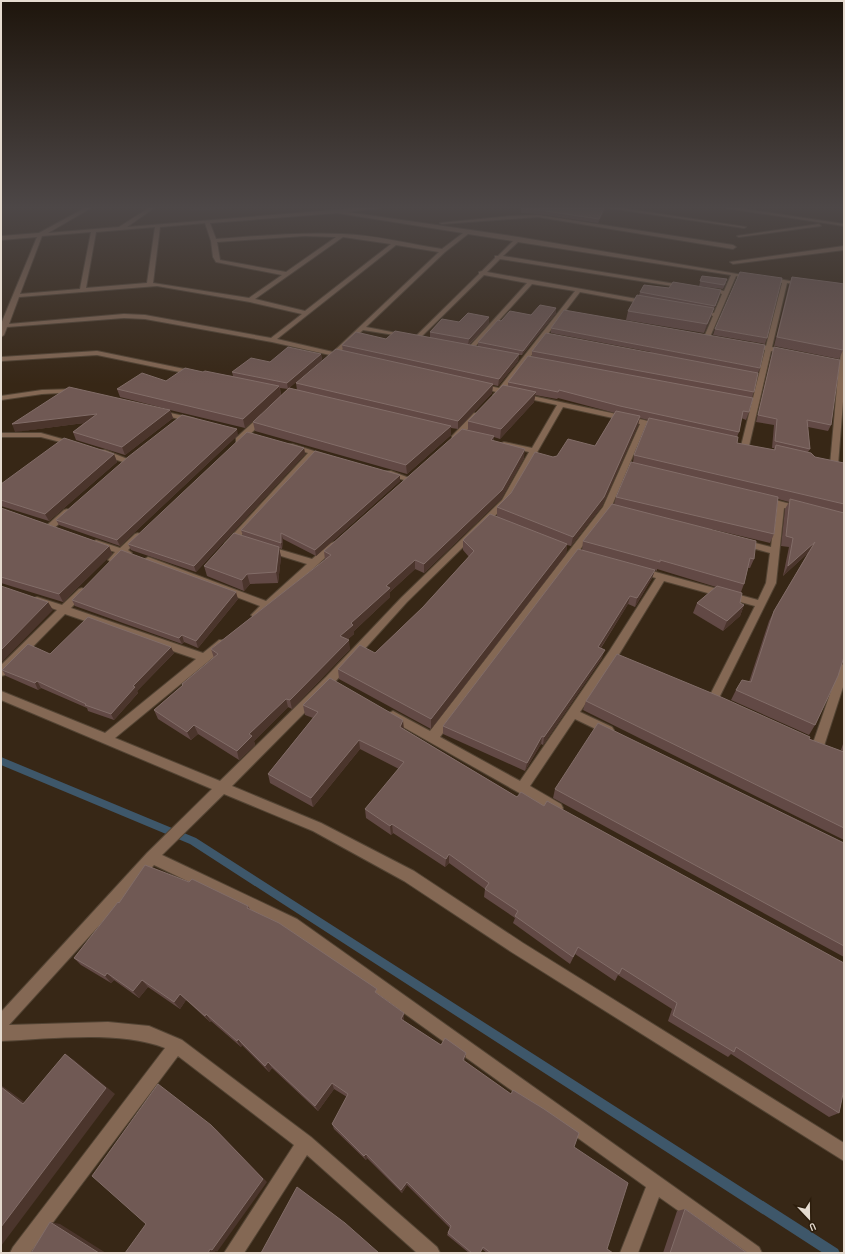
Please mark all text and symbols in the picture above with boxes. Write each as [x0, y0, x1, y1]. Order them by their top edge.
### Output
north arrow [789, 1198, 829, 1238]
text: U [807, 1220, 818, 1234]

